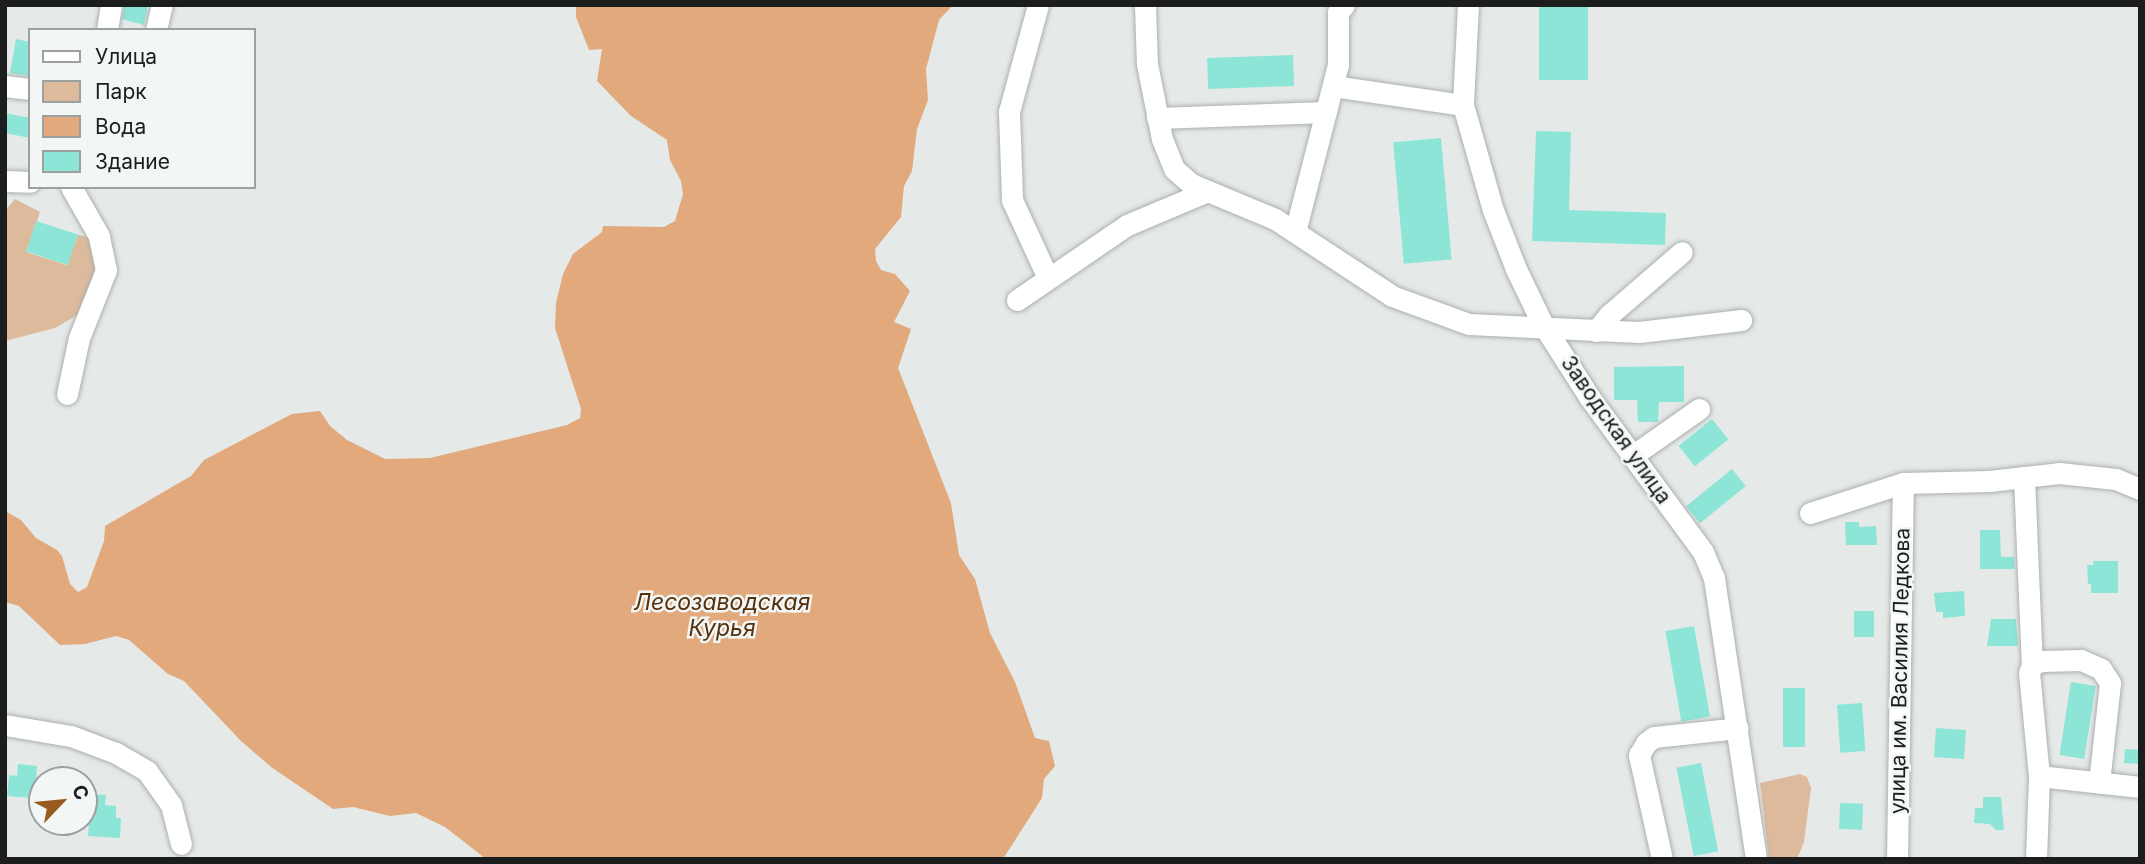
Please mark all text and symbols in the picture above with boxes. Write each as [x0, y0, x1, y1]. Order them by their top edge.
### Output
legend [28, 28, 256, 189]
text: Улица [95, 44, 157, 69]
text: Парк [95, 79, 147, 104]
text: Вода [95, 114, 146, 139]
text: Здание [95, 149, 170, 174]
street label: Заводская улица [1556, 351, 1676, 509]
street label: улица им. Василия Ледкова [1885, 528, 1915, 814]
water label: Лесозаводская Курья [634, 588, 810, 642]
north arrow [28, 766, 98, 836]
text: С [67, 781, 94, 804]

